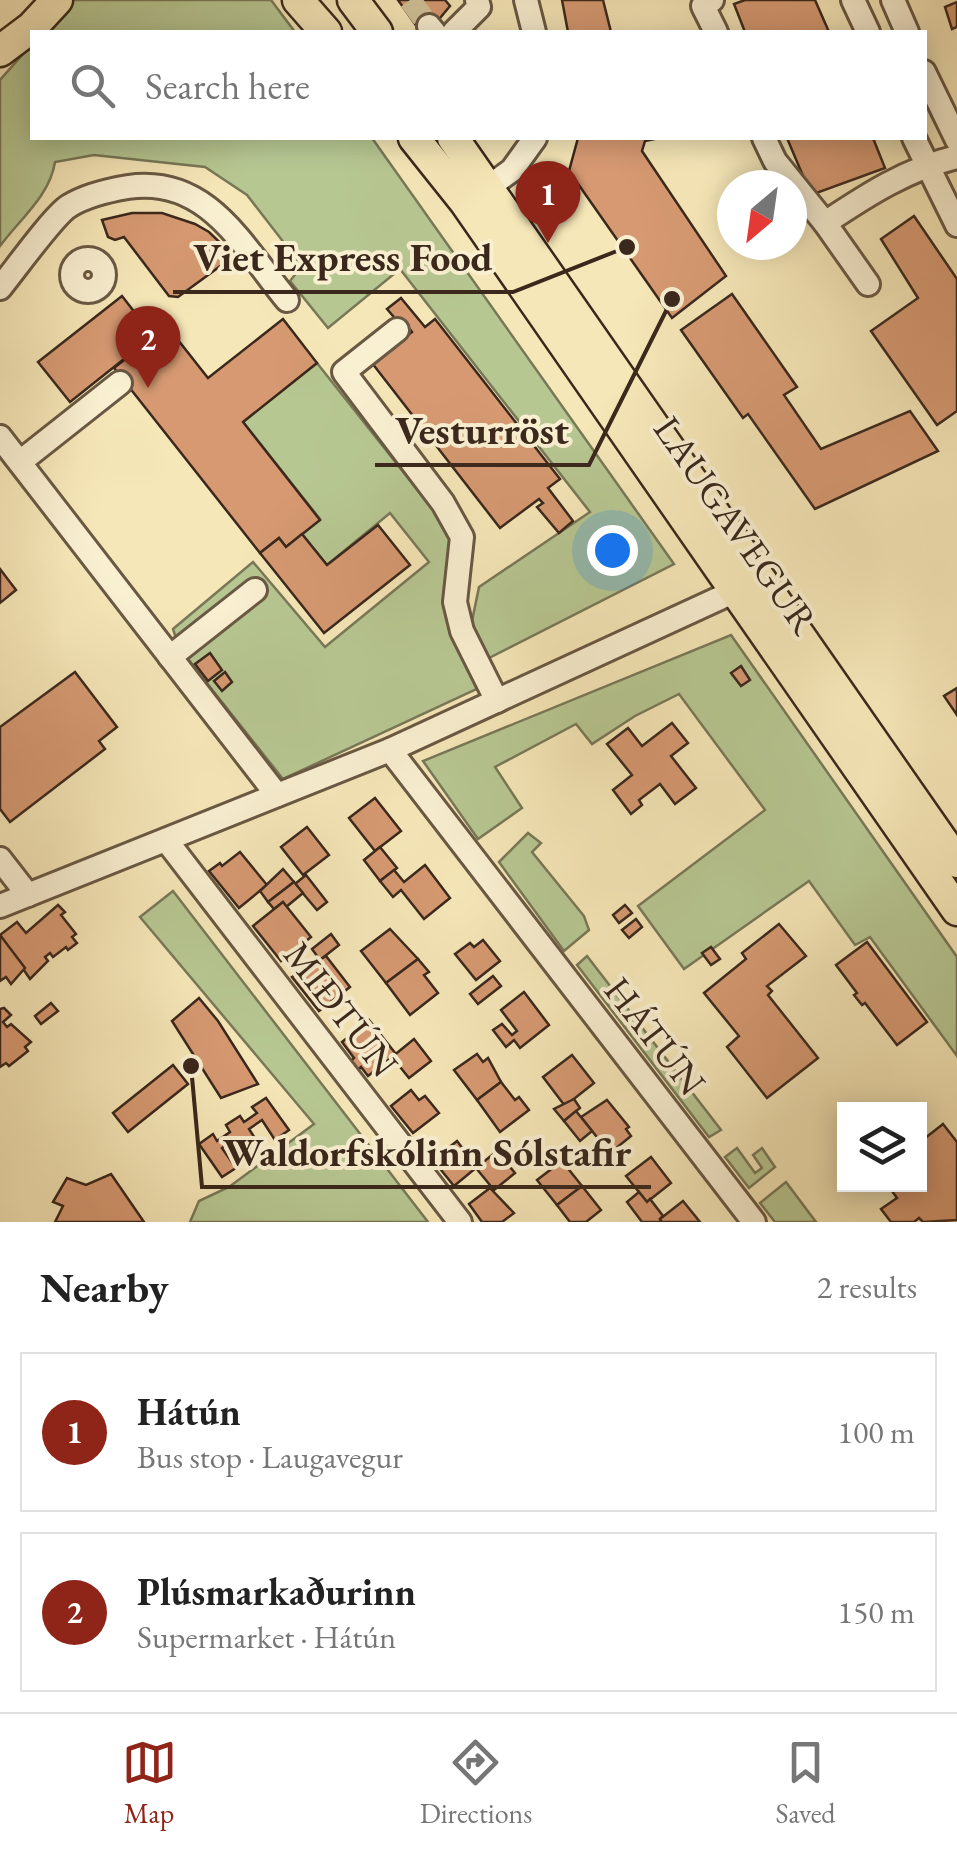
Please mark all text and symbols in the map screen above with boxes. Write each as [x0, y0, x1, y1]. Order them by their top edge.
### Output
search box [30, 30, 927, 140]
icon: search [65, 58, 120, 113]
text: Search here [145, 61, 310, 110]
pin: 1 [516, 160, 580, 243]
north arrow [717, 170, 807, 260]
callout: Viet Express Food [173, 222, 513, 292]
text: Viet Express Food [193, 231, 493, 283]
pin: 2 [116, 306, 180, 388]
callout: Vesturröst [375, 395, 589, 465]
text: Vesturröst [395, 404, 569, 456]
street label: LAUGAVEGUR [643, 406, 830, 644]
your location [587, 525, 638, 576]
street label: MIÐTÚN [273, 931, 410, 1086]
street label: HÁTÚN [594, 967, 717, 1105]
map controls [837, 1102, 927, 1192]
button: layers [837, 1102, 927, 1192]
callout: Waldorfskólinn Sólstafir [202, 1117, 651, 1187]
text: Waldorfskólinn Sólstafir [223, 1126, 632, 1178]
text: Nearby [40, 1260, 169, 1315]
text: 2 results [817, 1266, 917, 1308]
text: Hátún [137, 1387, 241, 1436]
text: 1 [66, 1411, 83, 1453]
text: 100 m [838, 1411, 915, 1453]
text: Bus stop · Laugavegur [137, 1436, 403, 1478]
text: Plúsmarkaðurinn [137, 1567, 416, 1616]
text: 2 [66, 1591, 83, 1633]
text: 150 m [838, 1591, 915, 1633]
text: Supermarket · Hátún [137, 1616, 396, 1658]
tab: Map [122, 1735, 177, 1831]
tab: Directions [420, 1735, 532, 1831]
tab: Saved [775, 1735, 835, 1831]

